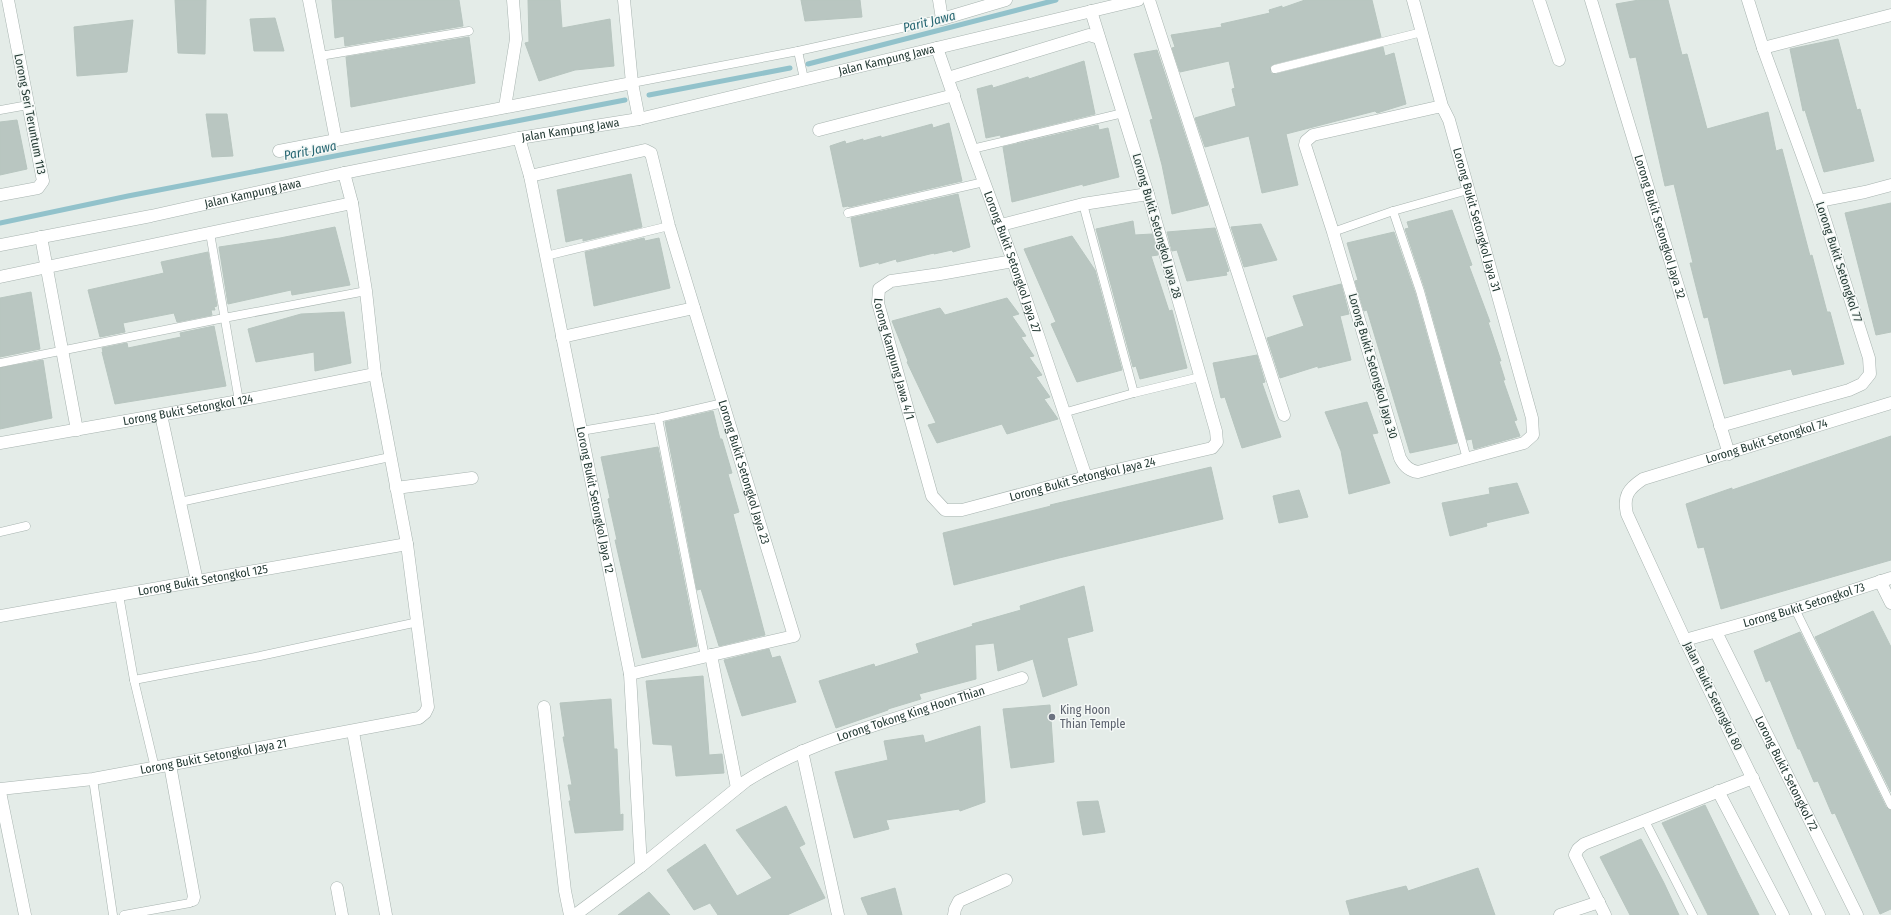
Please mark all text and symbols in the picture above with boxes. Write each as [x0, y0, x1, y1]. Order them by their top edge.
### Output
water label: Parit Jawa [901, 8, 957, 35]
street label: Jalan Kampung Jawa [837, 42, 936, 78]
street label: Lorong Seri Teruntum 113 [11, 52, 49, 176]
street label: Jalan Kampung Jawa [521, 115, 620, 144]
water label: Parit Jawa [282, 138, 338, 163]
street label: Lorong Bukit Setongkol Jaya 31 [1450, 146, 1503, 293]
street label: Lorong Bukit Setongkol Jaya 28 [1130, 152, 1184, 300]
street label: Lorong Bukit Setongkol Jaya 32 [1631, 153, 1688, 300]
street label: Jalan Kampung Jawa [203, 176, 303, 211]
street label: Lorong Bukit Setongkol Jaya 27 [981, 189, 1044, 335]
street label: Lorong Bukit Setongkol 77 [1813, 200, 1865, 324]
street label: Lorong Bukit Setongkol Jaya 30 [1345, 292, 1401, 440]
street label: Lorong Kampung Jawa 4/1 [871, 297, 917, 421]
street label: Lorong Bukit Setongkol 124 [122, 391, 255, 428]
street label: Lorong Bukit Setongkol Jaya 23 [715, 398, 773, 546]
street label: Lorong Bukit Setongkol 74 [1704, 416, 1829, 466]
street label: Lorong Bukit Setongkol Jaya 12 [574, 425, 617, 574]
street label: Lorong Bukit Setongkol Jaya 24 [1008, 454, 1157, 504]
street label: Lorong Bukit Setongkol 125 [137, 562, 269, 598]
street label: Lorong Bukit Setongkol 73 [1742, 580, 1867, 630]
street label: Jalan Bukit Setongkol 80 [1681, 639, 1745, 753]
street label: Lorong Tokong King Hoon Thian [835, 683, 987, 744]
place label: King Hoon Thian Temple [1060, 703, 1125, 731]
marker: King Hoon Thian Temple [1047, 712, 1057, 722]
street label: Lorong Bukit Setongkol 72 [1752, 714, 1821, 833]
street label: Lorong Bukit Setongkol Jaya 21 [139, 736, 288, 777]

